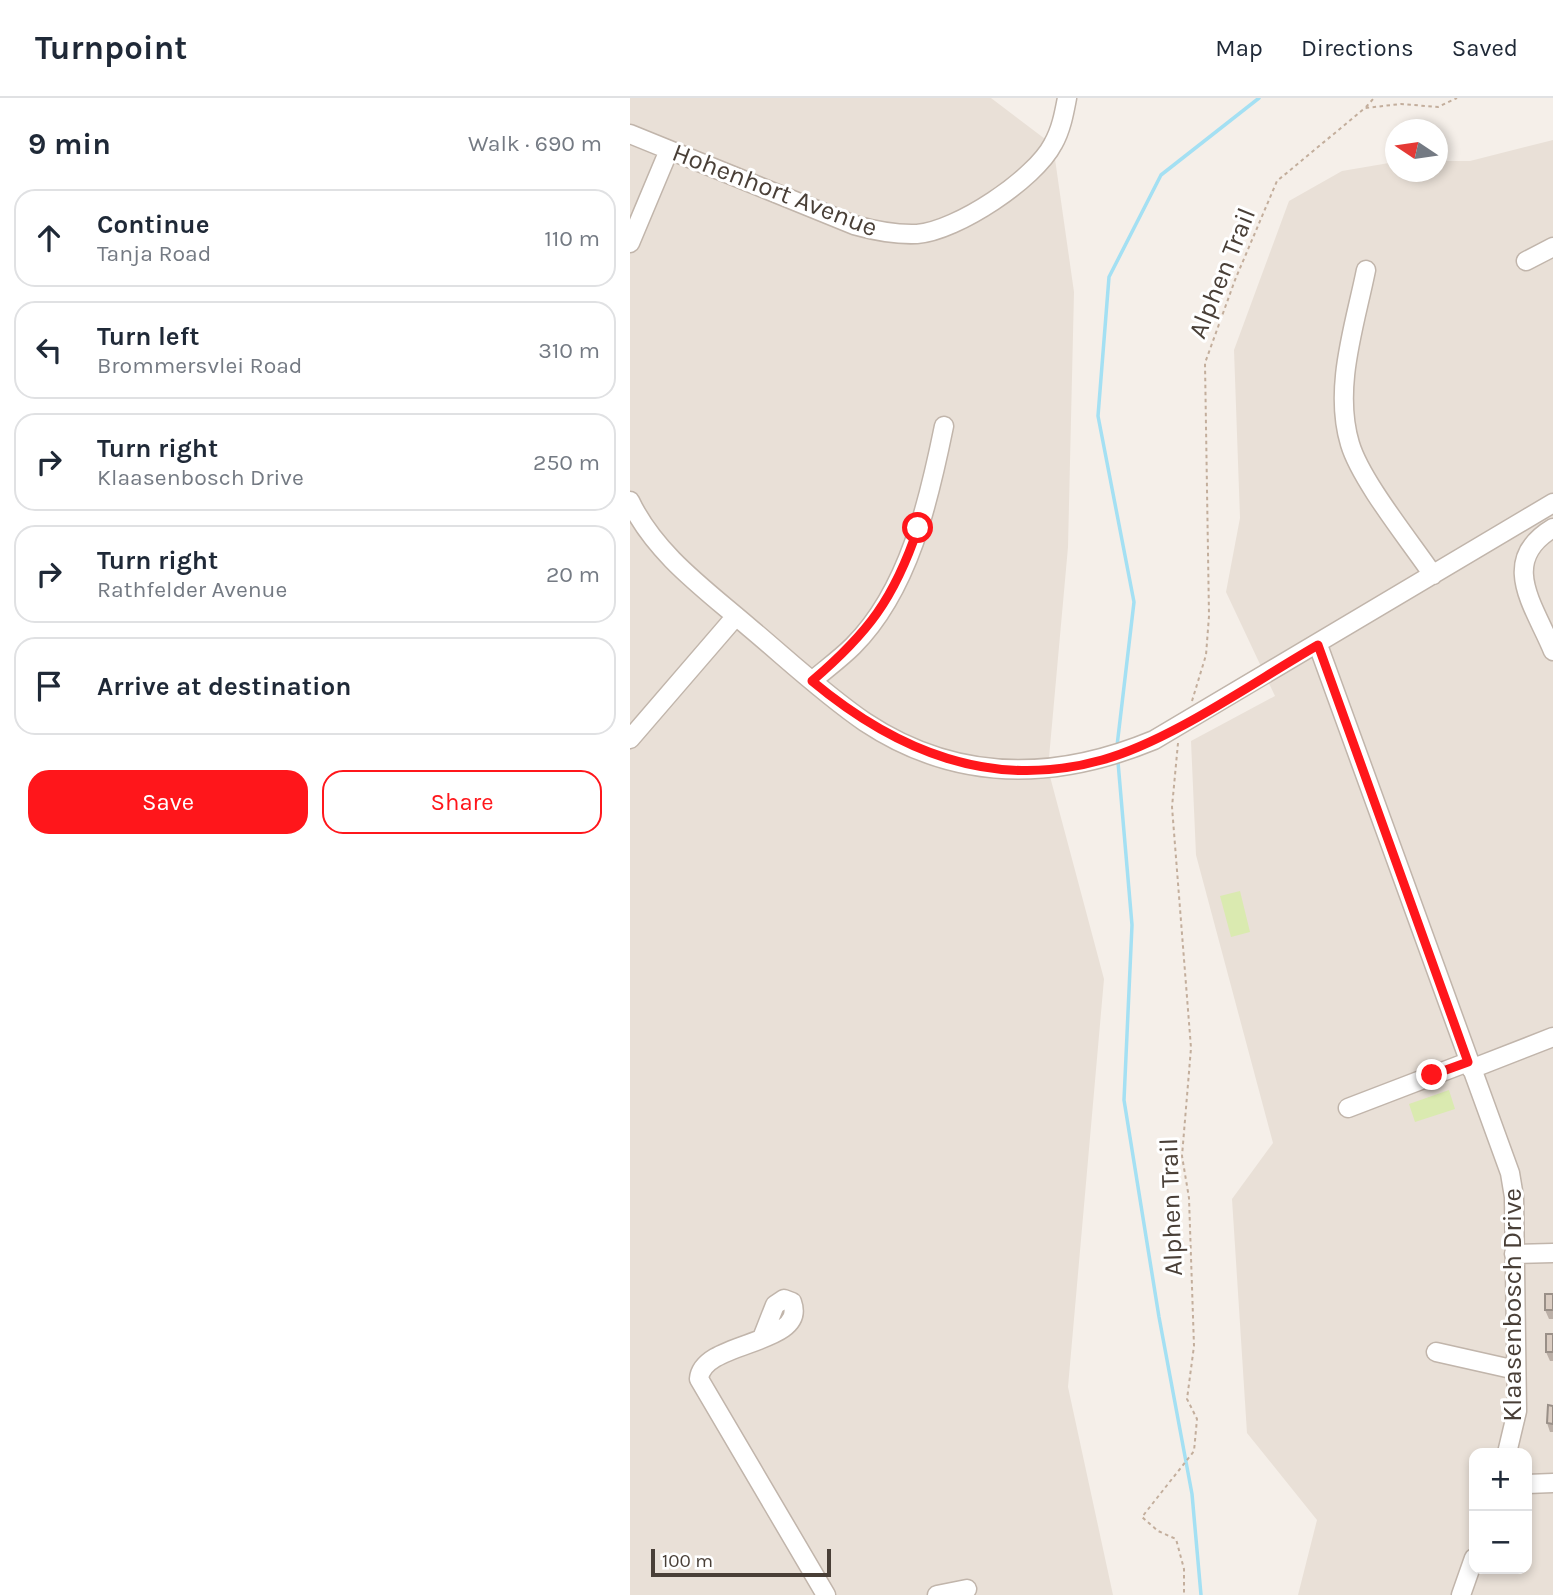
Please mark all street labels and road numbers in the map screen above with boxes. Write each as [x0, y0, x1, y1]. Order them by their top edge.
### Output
street label: Hohenhort Avenue [668, 137, 882, 243]
street label: Alphen Trail [1182, 203, 1262, 343]
street label: Alphen Trail [1153, 1137, 1189, 1277]
street label: Klaasenbosch Drive [1497, 1188, 1528, 1422]

